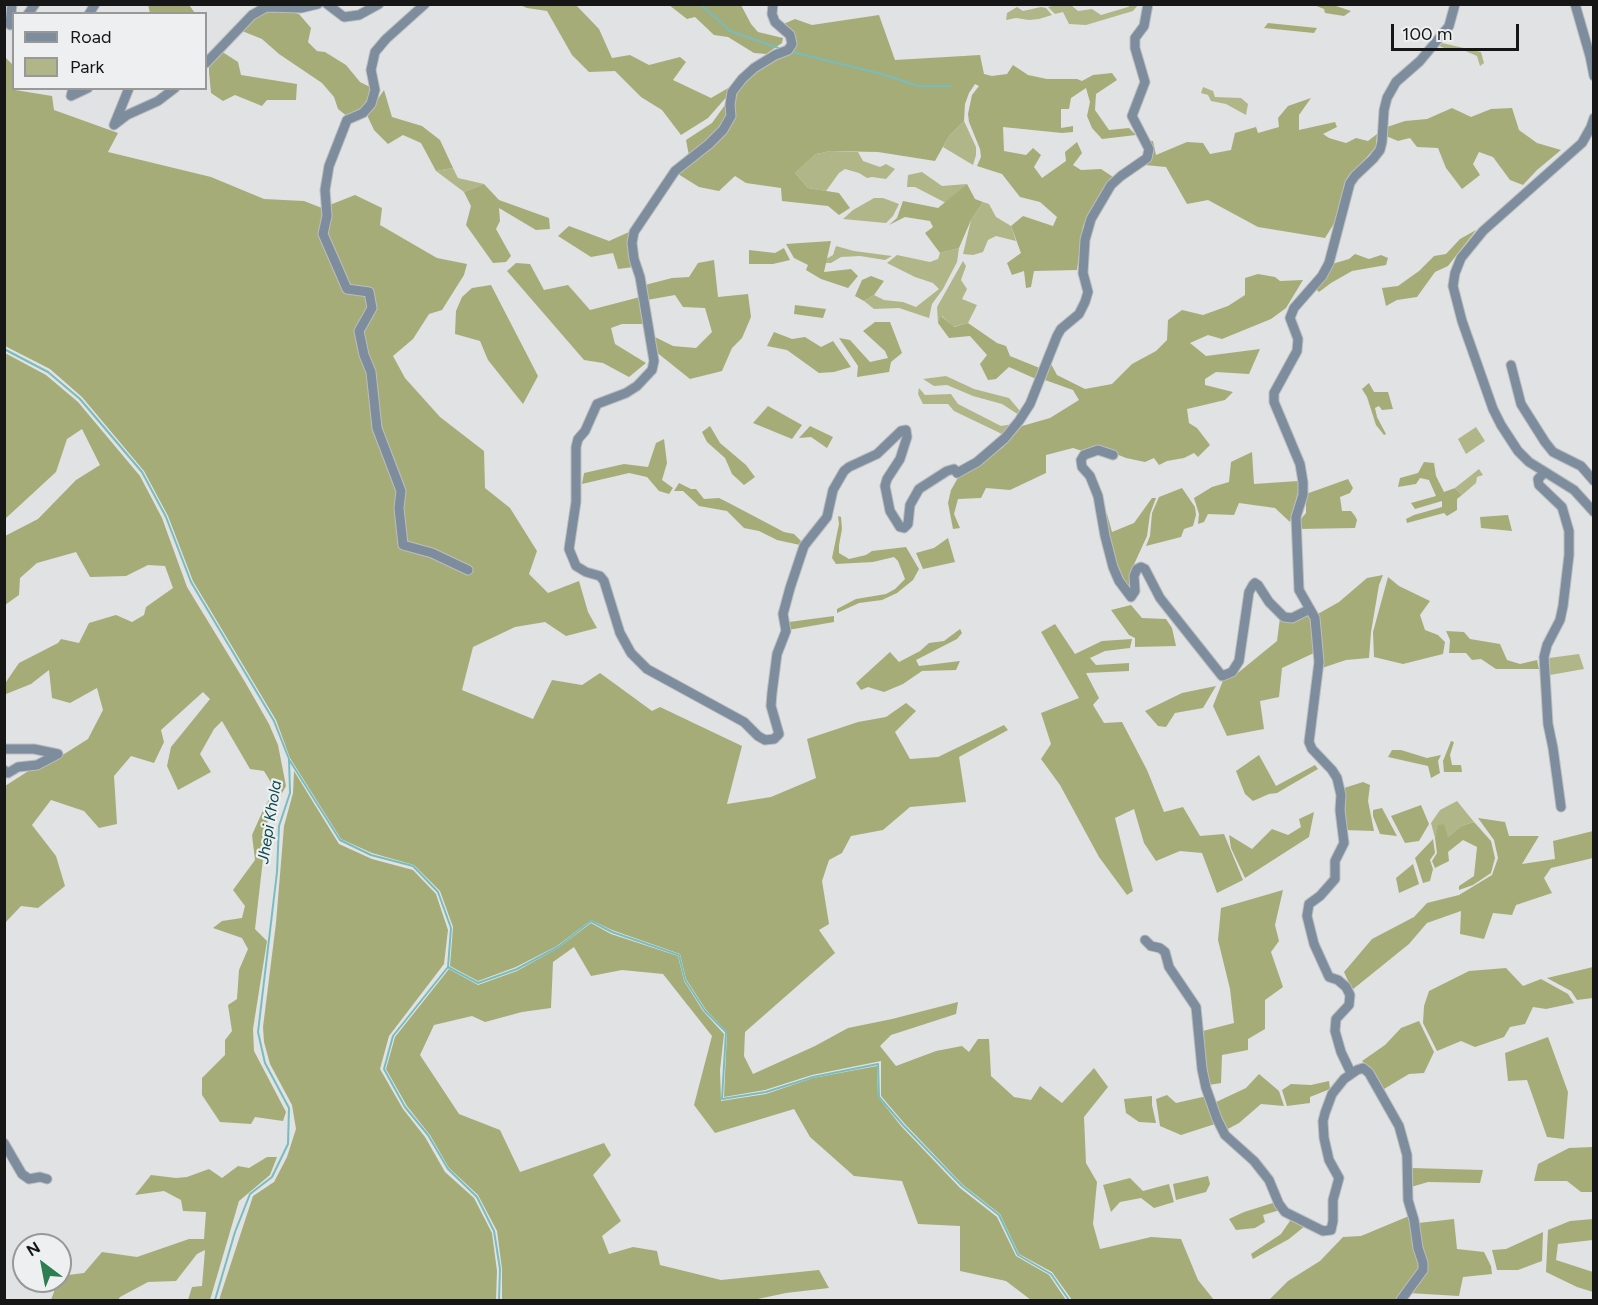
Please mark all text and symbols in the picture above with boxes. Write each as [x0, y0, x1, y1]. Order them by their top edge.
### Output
legend [12, 12, 207, 90]
scale bar [1394, 12, 1522, 50]
text: 100 m [1402, 23, 1452, 45]
text: Road [70, 26, 111, 48]
text: Park [70, 56, 104, 78]
water label: Jhepi Khola [254, 779, 286, 865]
north arrow [12, 1233, 72, 1293]
text: N [23, 1238, 44, 1260]

